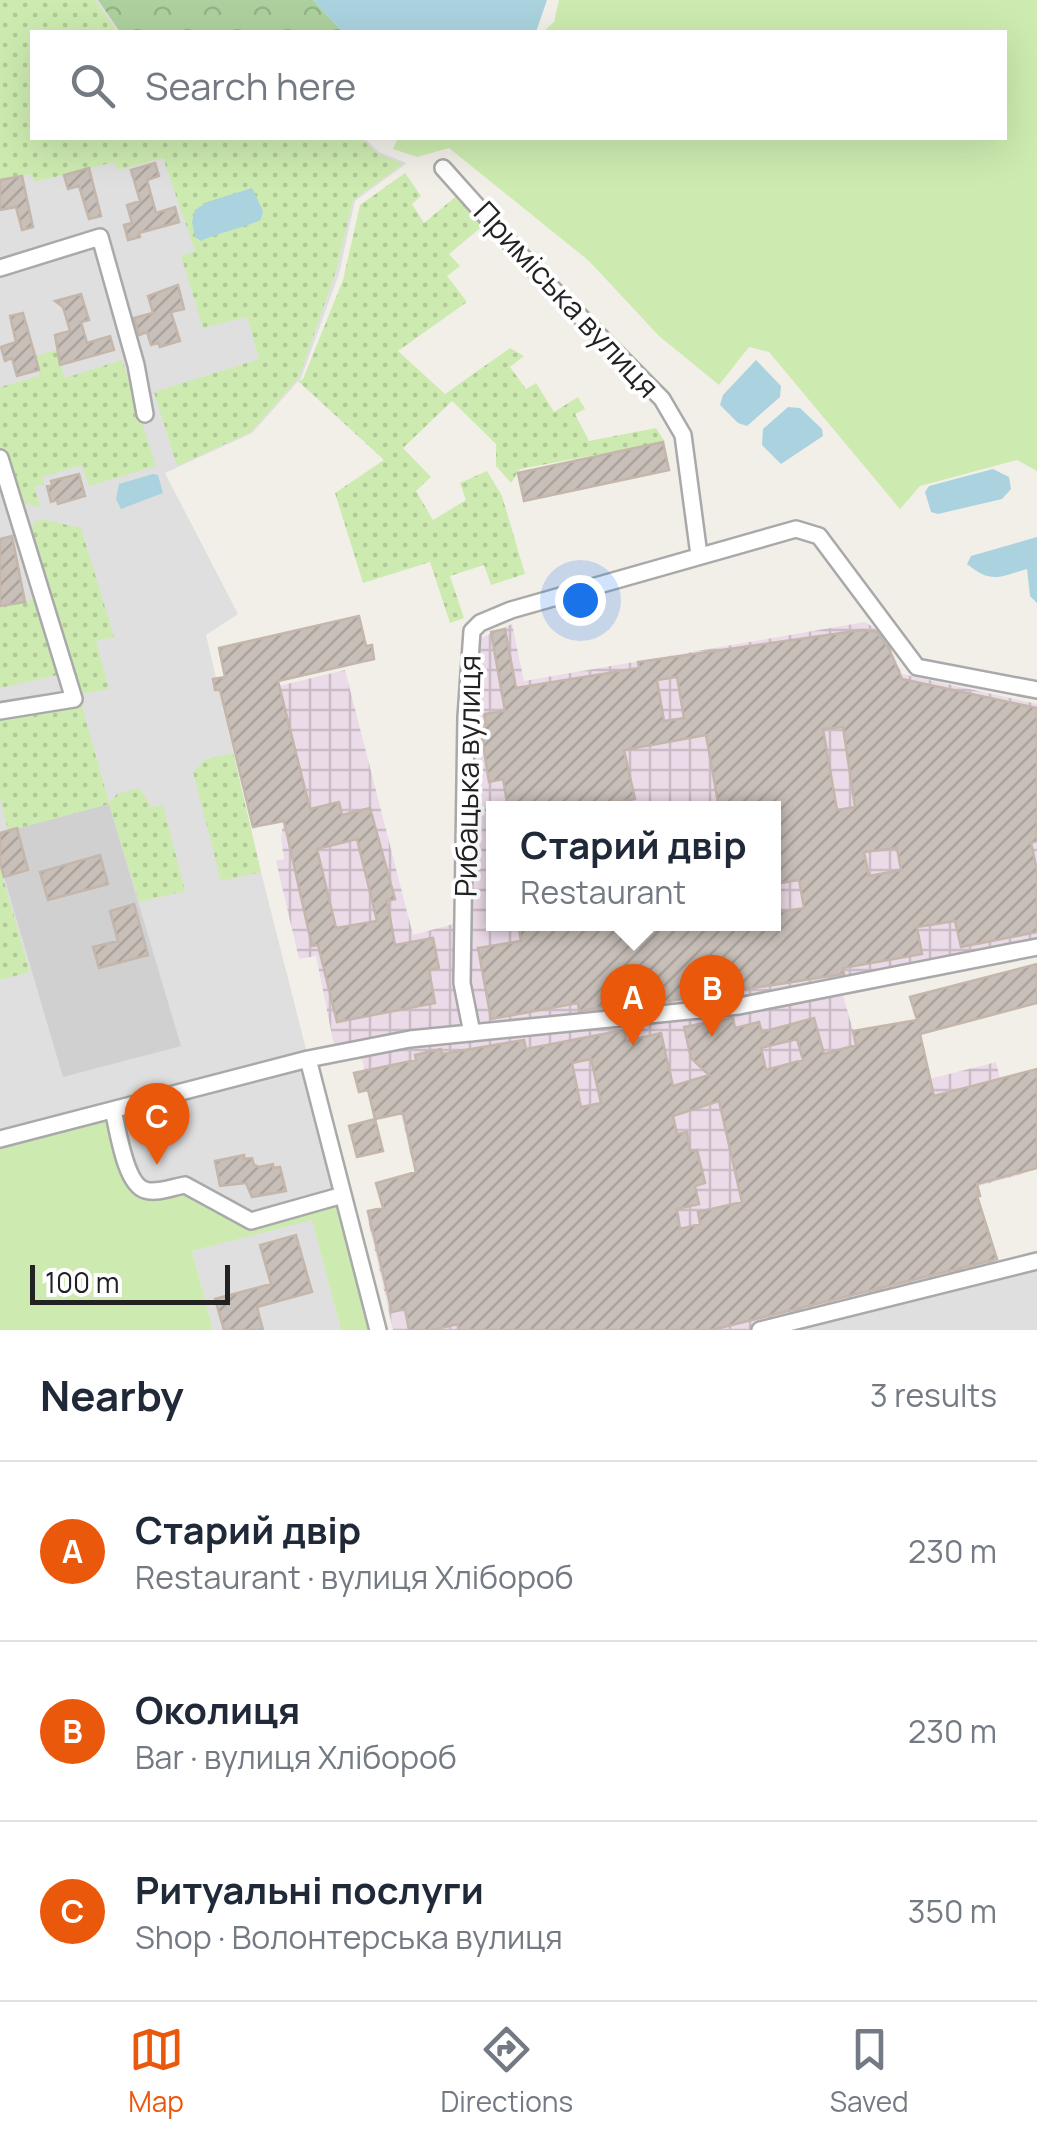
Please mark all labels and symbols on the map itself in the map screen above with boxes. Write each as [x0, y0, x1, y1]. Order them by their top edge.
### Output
street label: Приміська вулиця [465, 192, 669, 406]
your location [555, 575, 606, 626]
street label: Рибацька вулиця [444, 655, 490, 897]
pin: B [680, 954, 744, 1037]
pin: A [600, 964, 666, 1046]
pin: C [124, 1082, 190, 1165]
scale bar [30, 1260, 230, 1304]

